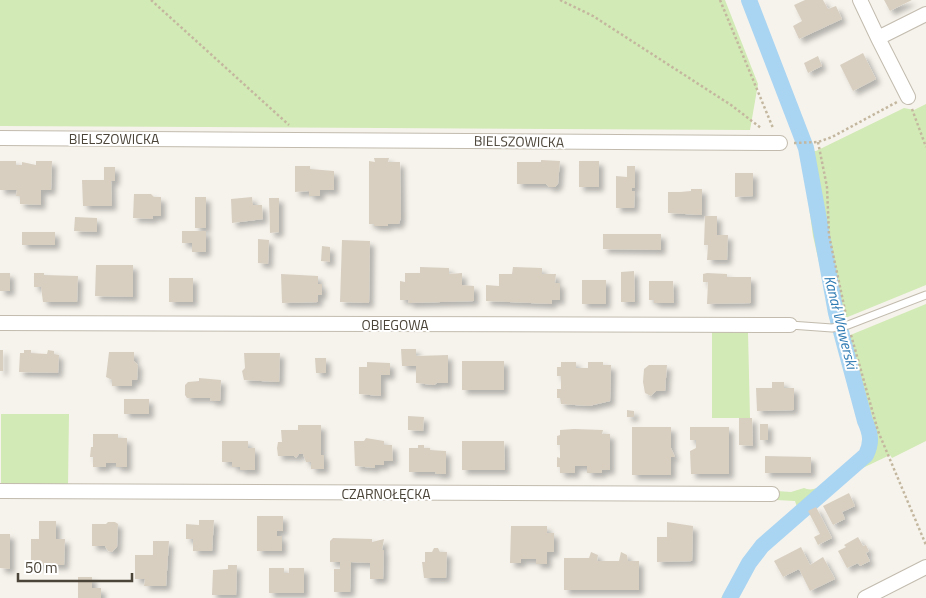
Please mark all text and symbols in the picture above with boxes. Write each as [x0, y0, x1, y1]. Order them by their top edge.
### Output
street label: BIELSZOWICKA [69, 128, 160, 149]
street label: BIELSZOWICKA [474, 130, 565, 152]
water label: Kanał Wawerski [818, 273, 864, 373]
street label: OBIEGOWA [361, 314, 429, 335]
street label: CZARNOŁĘCKA [341, 483, 431, 504]
scale bar [18, 550, 131, 582]
text: 50 m [25, 556, 58, 579]

